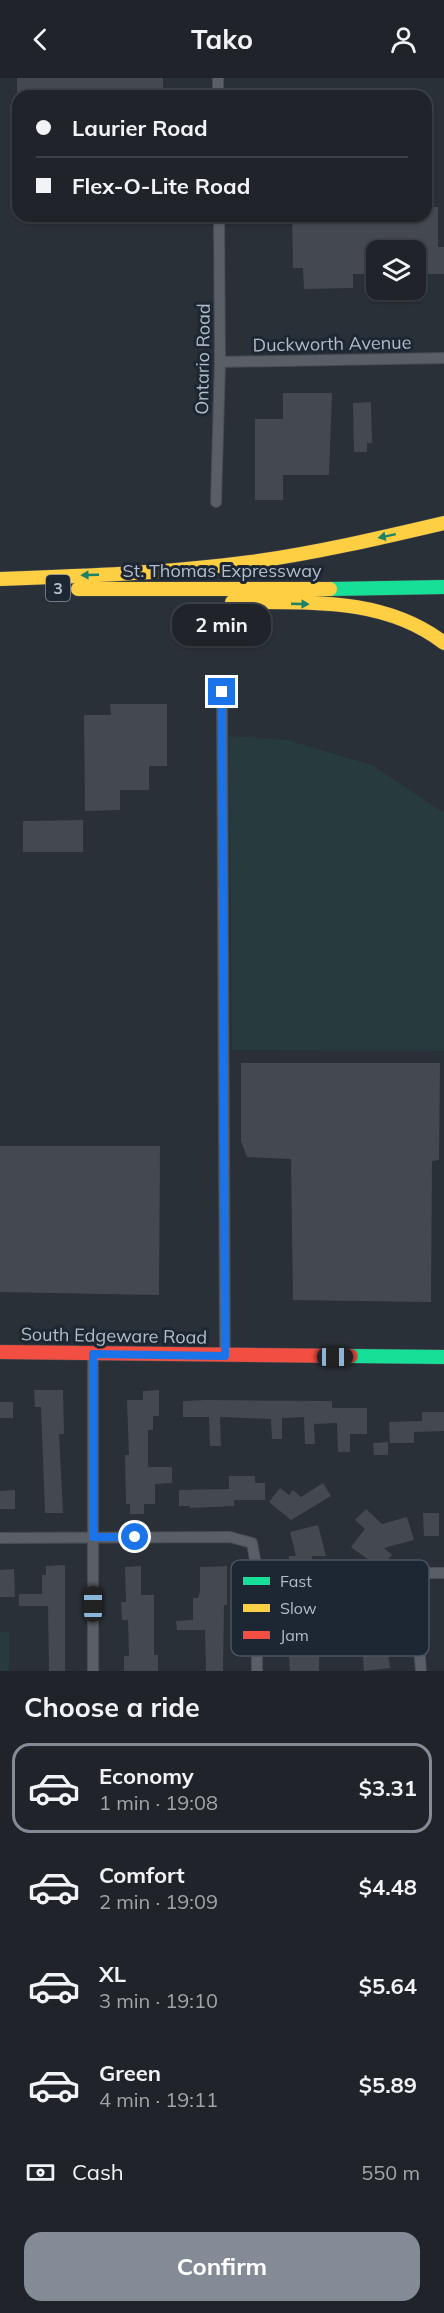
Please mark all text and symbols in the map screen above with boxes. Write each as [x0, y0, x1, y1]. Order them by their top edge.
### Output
text: Tako [191, 22, 253, 56]
icon: back [24, 23, 57, 56]
icon: person [387, 23, 420, 56]
text: Laurier Road [72, 114, 208, 142]
text: Flex-O-Lite Road [72, 172, 250, 200]
map controls [366, 240, 426, 300]
button: layers [366, 240, 426, 300]
street label: Ontario Road [190, 303, 215, 415]
street label: Duckworth Avenue [252, 331, 412, 356]
one-way arrow [377, 532, 396, 541]
street label: St. Thomas Expressway [122, 559, 322, 582]
one-way arrow [81, 571, 100, 580]
road number: 3 [46, 575, 70, 601]
one-way arrow [290, 600, 309, 609]
callout: 2 min [172, 605, 272, 647]
text: 2 min [195, 612, 248, 637]
route end [208, 678, 235, 705]
street label: South Edgeware Road [21, 1322, 207, 1349]
car [317, 1348, 353, 1366]
route start [121, 1523, 148, 1550]
legend [231, 1560, 429, 1656]
text: Fast [280, 1571, 312, 1591]
car [84, 1586, 102, 1622]
text: Slow [280, 1598, 317, 1618]
text: Jam [280, 1625, 309, 1645]
text: Choose a ride [24, 1690, 200, 1724]
icon: car [27, 1761, 81, 1815]
text: Economy [99, 1762, 194, 1790]
text: $3.31 [359, 1774, 417, 1802]
text: 1 min · 19:08 [99, 1790, 218, 1815]
icon: car [27, 1860, 81, 1914]
text: Comfort [99, 1861, 185, 1889]
text: $4.48 [359, 1873, 417, 1901]
text: 2 min · 19:09 [99, 1889, 218, 1914]
icon: car [27, 1959, 81, 2013]
text: XL [99, 1960, 126, 1988]
text: $5.64 [359, 1972, 417, 2000]
text: 3 min · 19:10 [99, 1988, 218, 2013]
icon: car [27, 2058, 81, 2112]
text: Green [99, 2059, 161, 2087]
text: $5.89 [359, 2071, 417, 2099]
text: 4 min · 19:11 [99, 2087, 218, 2112]
icon: cash [24, 2156, 57, 2189]
text: Cash [72, 2158, 124, 2186]
text: 550 m [361, 2160, 420, 2185]
button: Confirm [24, 2232, 420, 2301]

